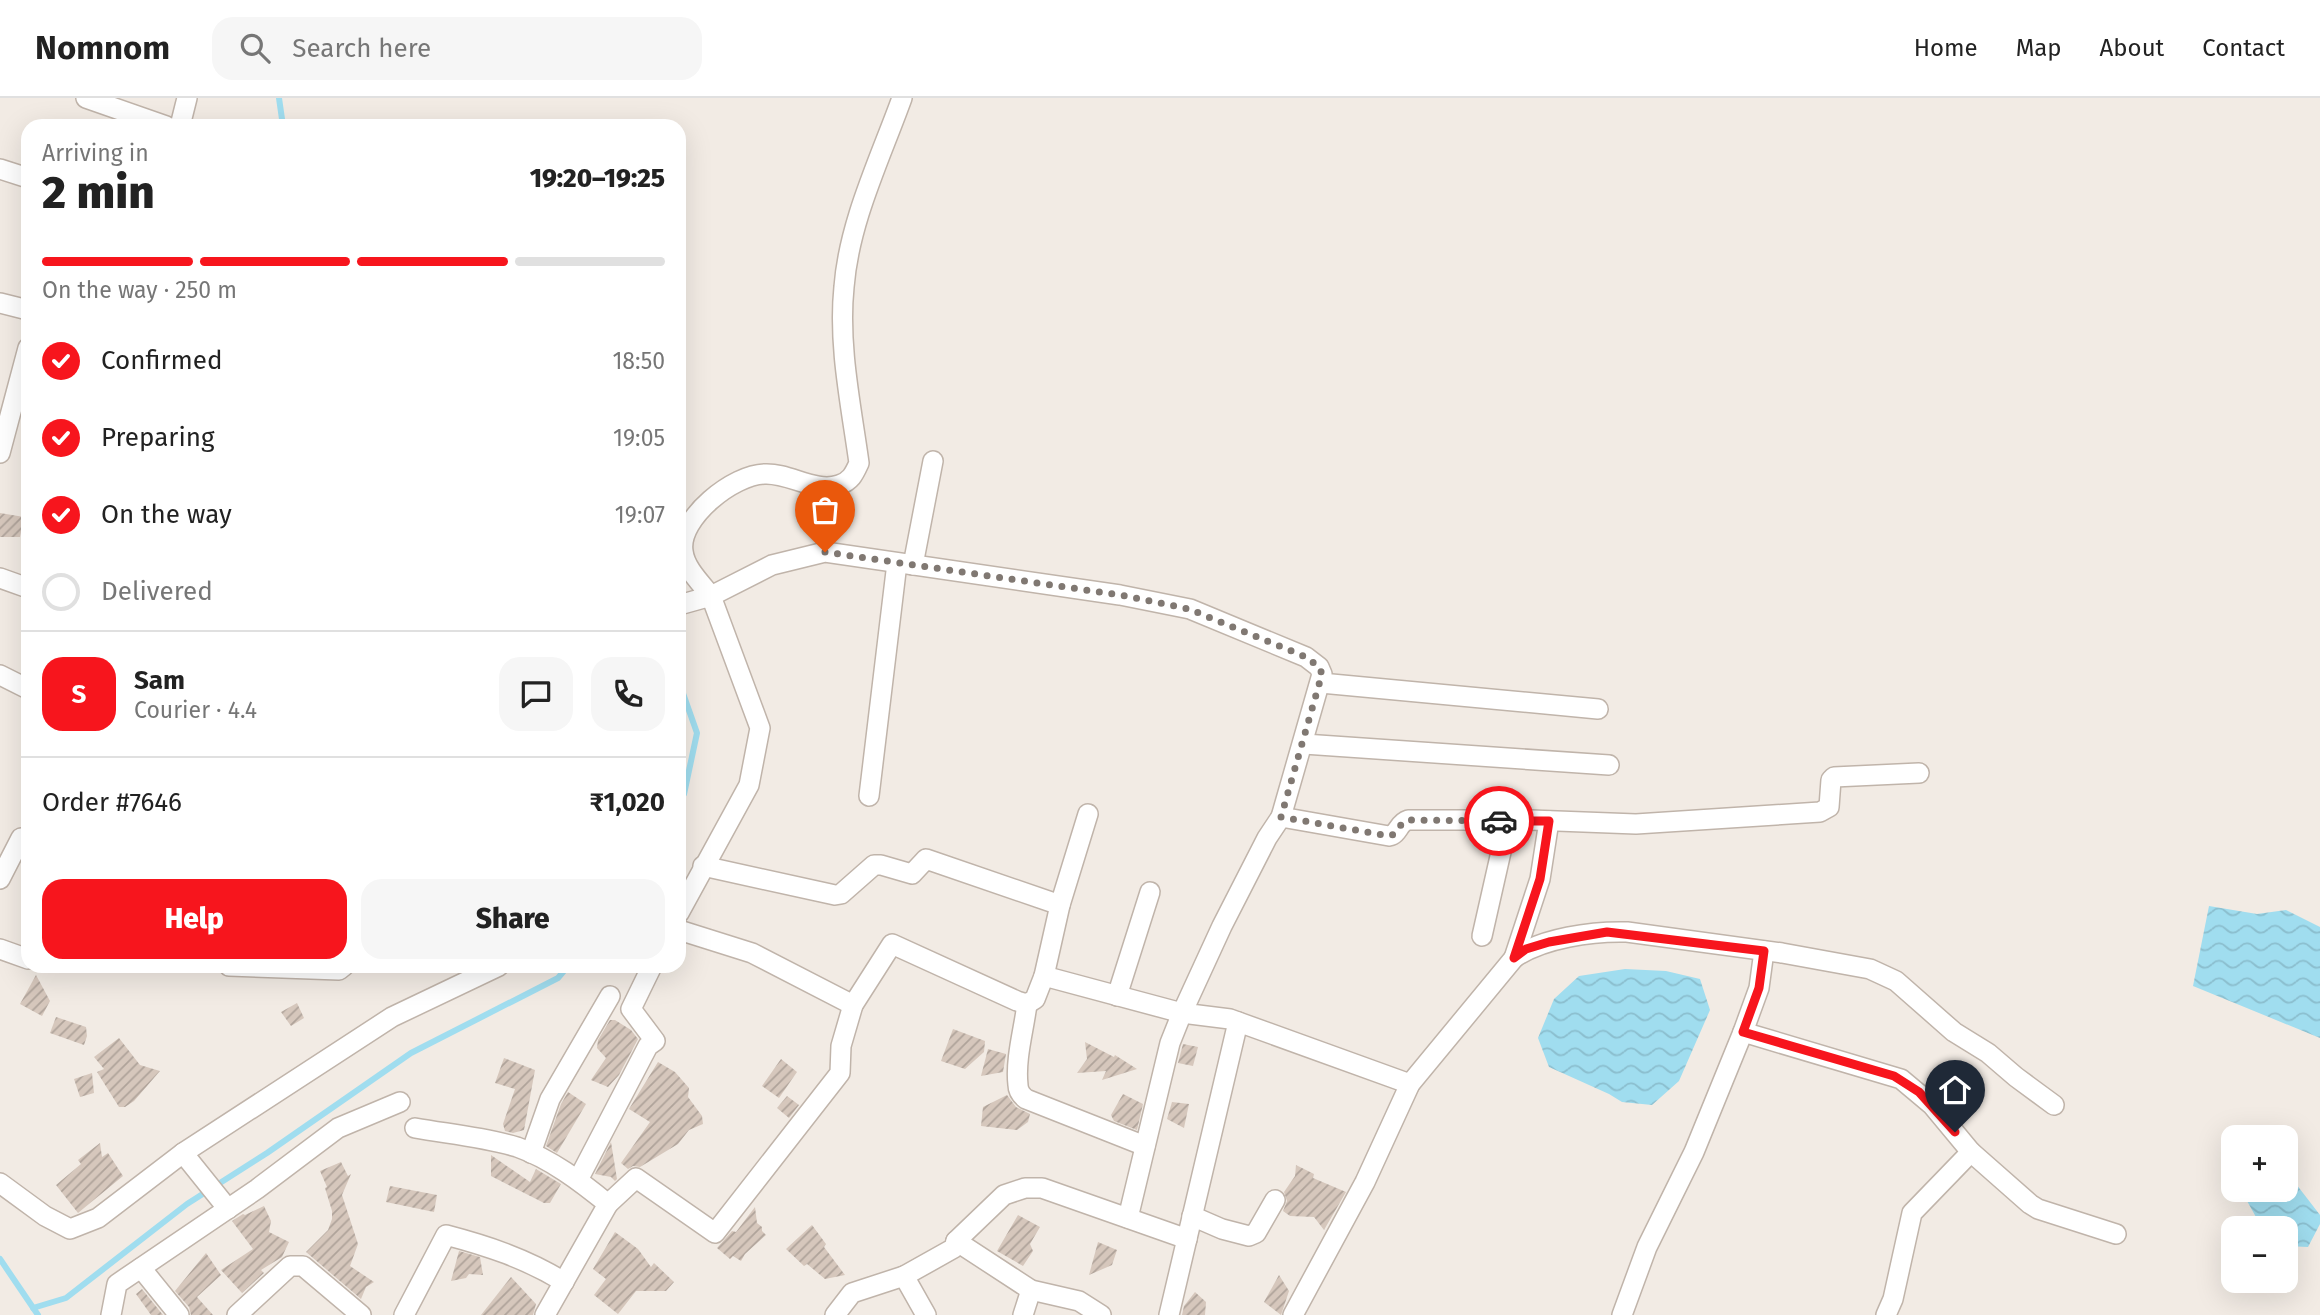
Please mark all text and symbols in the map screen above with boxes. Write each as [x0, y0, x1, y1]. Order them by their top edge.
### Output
search box [212, 17, 702, 80]
text: Nomnom [35, 28, 170, 68]
icon: search [236, 29, 274, 67]
text: Search here [292, 33, 431, 64]
text: Home [1914, 34, 1978, 62]
text: Map [2016, 34, 2062, 62]
text: About [2100, 34, 2164, 62]
text: Contact [2202, 34, 2285, 62]
text: Arriving in [42, 139, 149, 167]
text: 19:20–19:25 [530, 163, 665, 194]
text: 2 min [42, 165, 155, 220]
text: On the way · 250 m [42, 276, 237, 304]
icon: check [42, 342, 80, 380]
text: Confirmed [101, 345, 222, 376]
text: 18:50 [612, 347, 665, 375]
icon: check [42, 419, 80, 457]
text: Preparing [101, 422, 214, 453]
text: 19:05 [613, 424, 665, 452]
pin [795, 480, 855, 552]
icon: bag [806, 491, 844, 529]
icon: check [42, 496, 80, 534]
text: On the way [101, 499, 232, 530]
text: 19:07 [615, 501, 665, 529]
text: Delivered [101, 576, 213, 607]
button: chat [499, 657, 573, 731]
button: phone [591, 657, 665, 731]
text: Sam [134, 665, 185, 696]
text: S [72, 679, 86, 710]
text: Courier · 4.4 [134, 696, 257, 724]
courier [1464, 786, 1534, 856]
text: Order #7646 [42, 787, 182, 818]
text: ₹1,020 [589, 787, 665, 818]
icon: car [1480, 802, 1518, 840]
button: Help [42, 879, 347, 959]
button: Share [361, 879, 665, 959]
pin [1925, 1060, 1985, 1132]
icon: home [1936, 1071, 1974, 1109]
map controls [2221, 1125, 2298, 1293]
button: + [2221, 1125, 2298, 1202]
button: − [2221, 1216, 2298, 1293]

